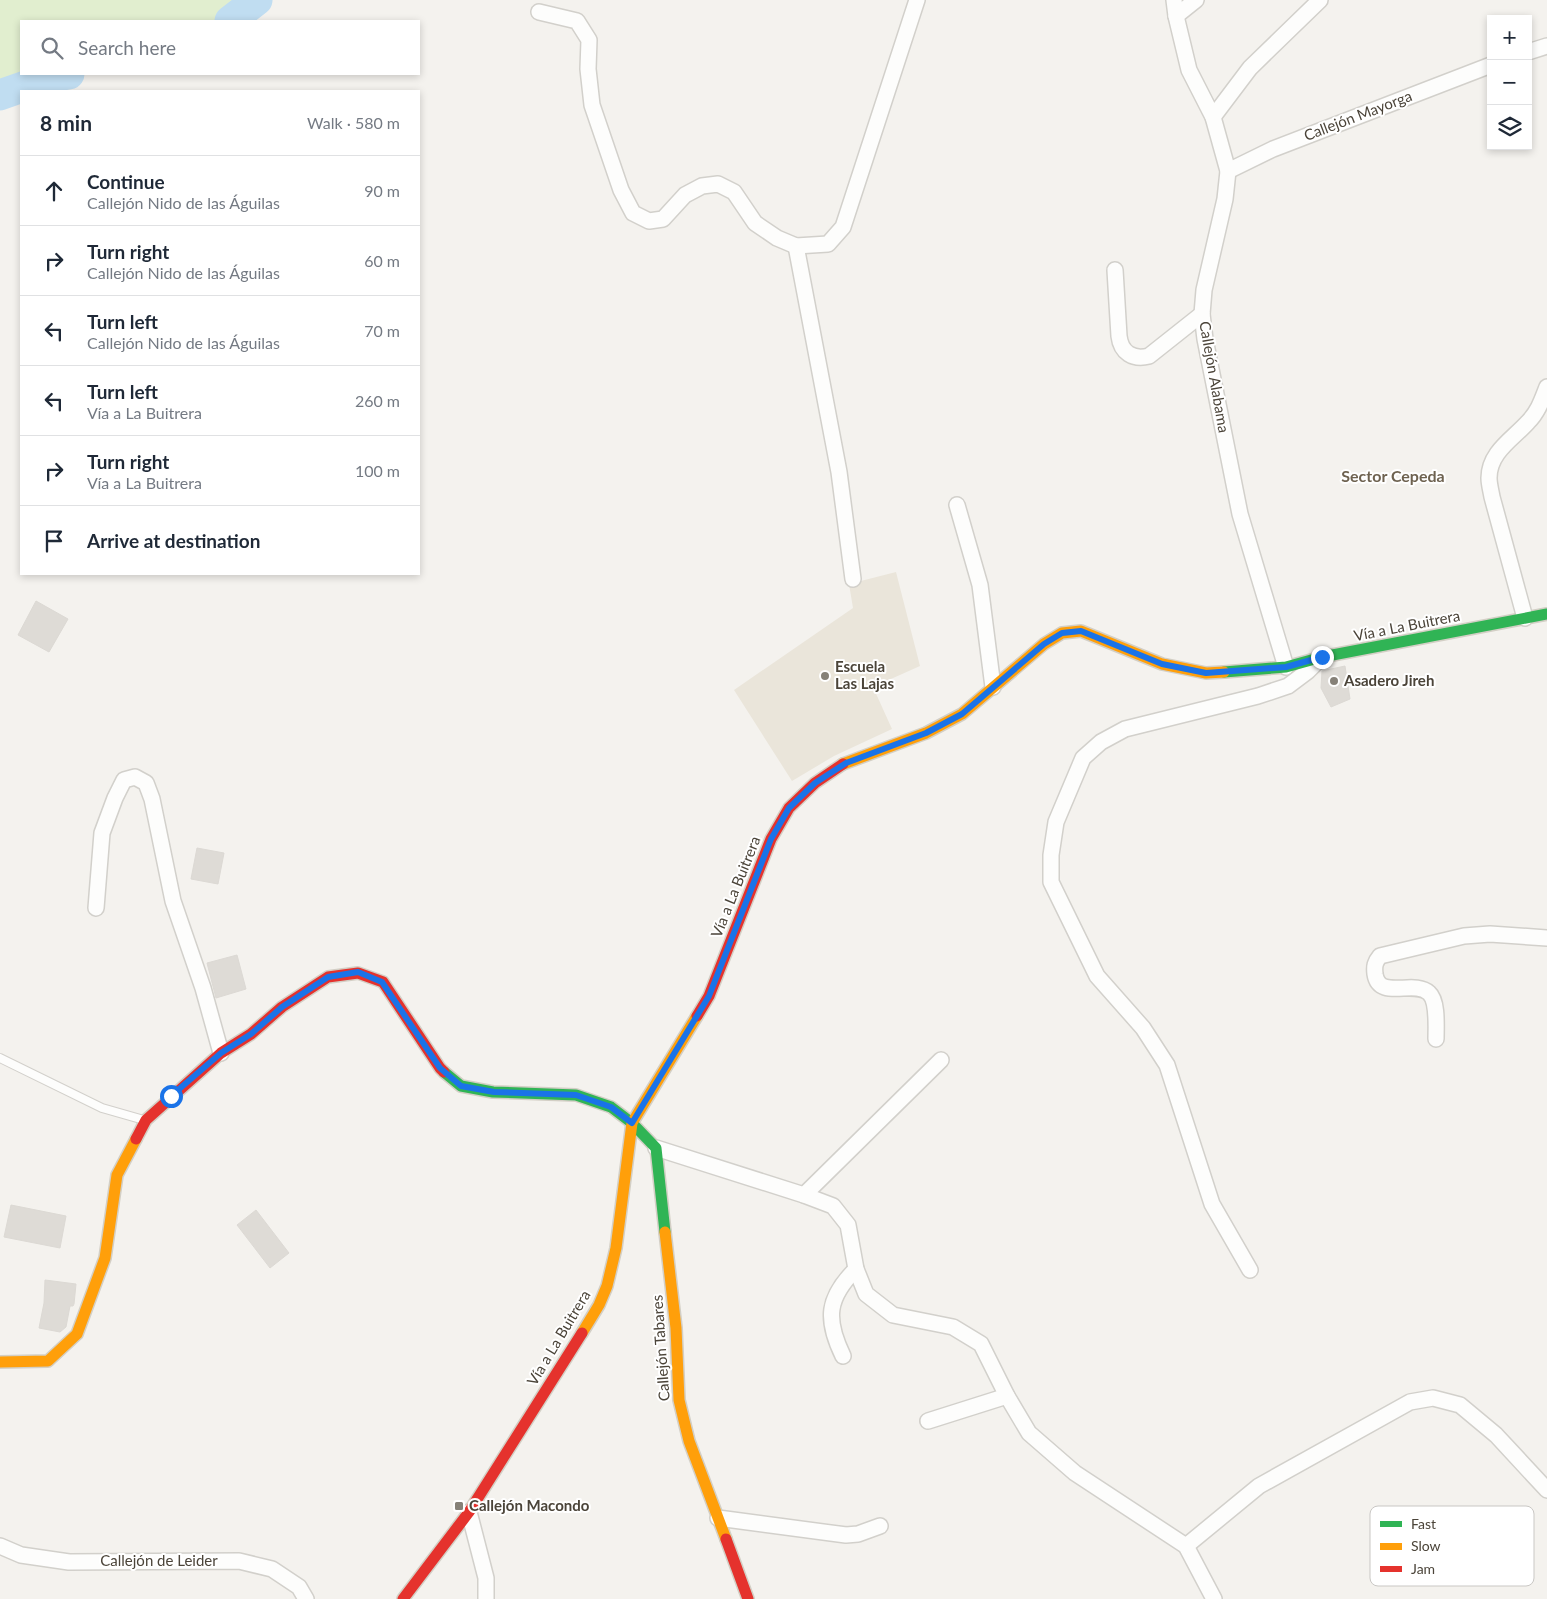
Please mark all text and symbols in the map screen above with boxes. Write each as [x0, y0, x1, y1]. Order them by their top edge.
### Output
map controls [1487, 15, 1532, 150]
button: + [1487, 15, 1532, 60]
search box [20, 20, 420, 75]
icon: search [38, 34, 66, 62]
text: Search here [78, 36, 176, 59]
button: − [1487, 60, 1532, 105]
street label: Callejón Mayorga [1301, 86, 1414, 144]
button: layers [1487, 105, 1532, 150]
text: 8 min [40, 110, 92, 135]
text: Walk · 580 m [307, 113, 400, 132]
text: Continue [87, 170, 165, 193]
icon: ahead [40, 177, 68, 205]
text: 90 m [364, 181, 400, 200]
text: Callejón Nido de las Águilas [87, 193, 280, 212]
text: Turn right [87, 240, 169, 263]
icon: right [40, 247, 68, 275]
text: 60 m [364, 251, 400, 270]
text: Callejón Nido de las Águilas [87, 263, 280, 282]
text: Turn left [87, 310, 158, 333]
icon: left [40, 317, 68, 345]
street label: Callejón Alabama [1196, 320, 1234, 434]
text: 70 m [364, 321, 400, 340]
text: Callejón Nido de las Águilas [87, 333, 280, 352]
text: Turn left [87, 380, 158, 403]
icon: left [40, 387, 68, 415]
text: 260 m [355, 391, 400, 410]
text: Vía a La Buitrera [87, 403, 202, 422]
text: Turn right [87, 450, 169, 473]
icon: right [40, 457, 68, 485]
text: 100 m [355, 461, 400, 480]
district label: Sector Cepeda [1341, 466, 1445, 485]
text: Vía a La Buitrera [87, 473, 202, 492]
icon: arrive [40, 527, 68, 555]
text: Arrive at destination [87, 529, 260, 552]
street label: Vía a La Buitrera [1352, 606, 1461, 644]
route end [1311, 646, 1334, 669]
place label: Escuela Las Lajas [835, 657, 894, 692]
marker: Escuela Las Lajas [819, 670, 831, 682]
place label: Asadero Jireh [1343, 671, 1434, 689]
marker: Asadero Jireh [1328, 675, 1340, 687]
street label: Vía a La Buitrera [707, 833, 764, 940]
route start [160, 1085, 183, 1108]
street label: Vía a La Buitrera [523, 1287, 594, 1388]
street label: Callejón Tabares [647, 1294, 673, 1402]
place label: Callejón Macondo [469, 1496, 590, 1514]
marker: Callejón Macondo [453, 1500, 465, 1512]
legend [1370, 1506, 1534, 1586]
text: Fast [1411, 1515, 1436, 1532]
text: Slow [1411, 1537, 1441, 1554]
street label: Callejón de Leider [100, 1551, 218, 1569]
text: Jam [1411, 1560, 1435, 1577]

